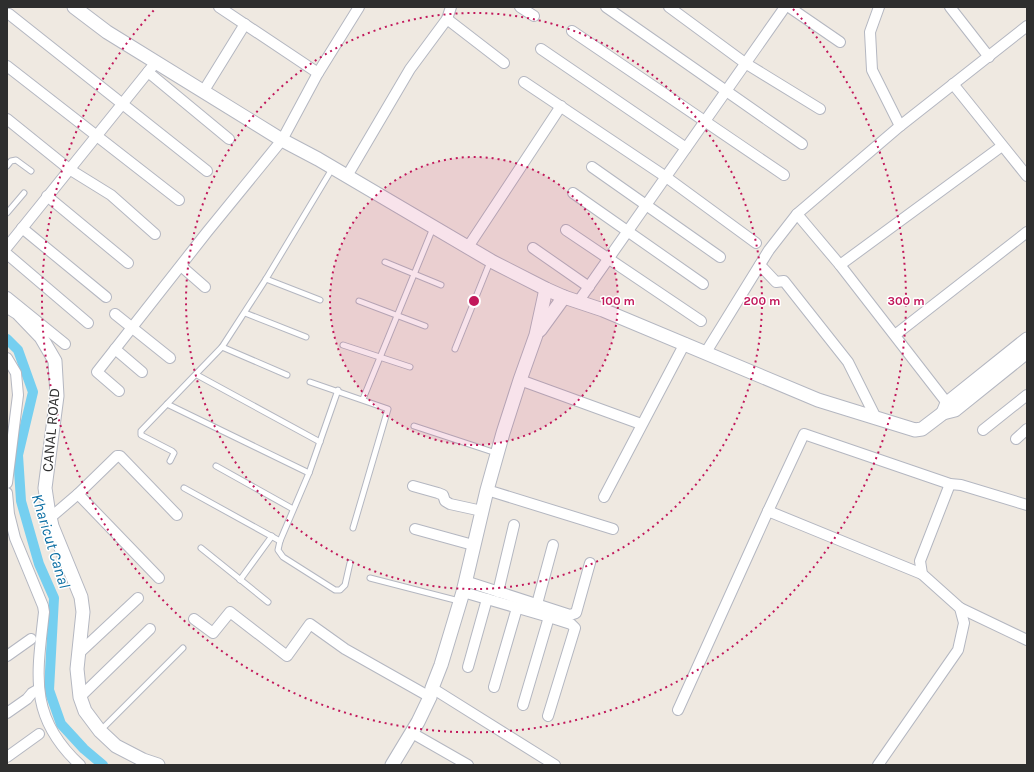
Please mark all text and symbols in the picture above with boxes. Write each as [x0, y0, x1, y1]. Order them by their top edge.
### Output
centre of rings [467, 294, 481, 308]
text: 100 m [601, 294, 635, 308]
text: 200 m [744, 294, 780, 308]
text: 300 m [887, 294, 925, 308]
street label: CANAL ROAD [38, 387, 64, 473]
water label: Kharicut Canal [28, 491, 74, 591]

